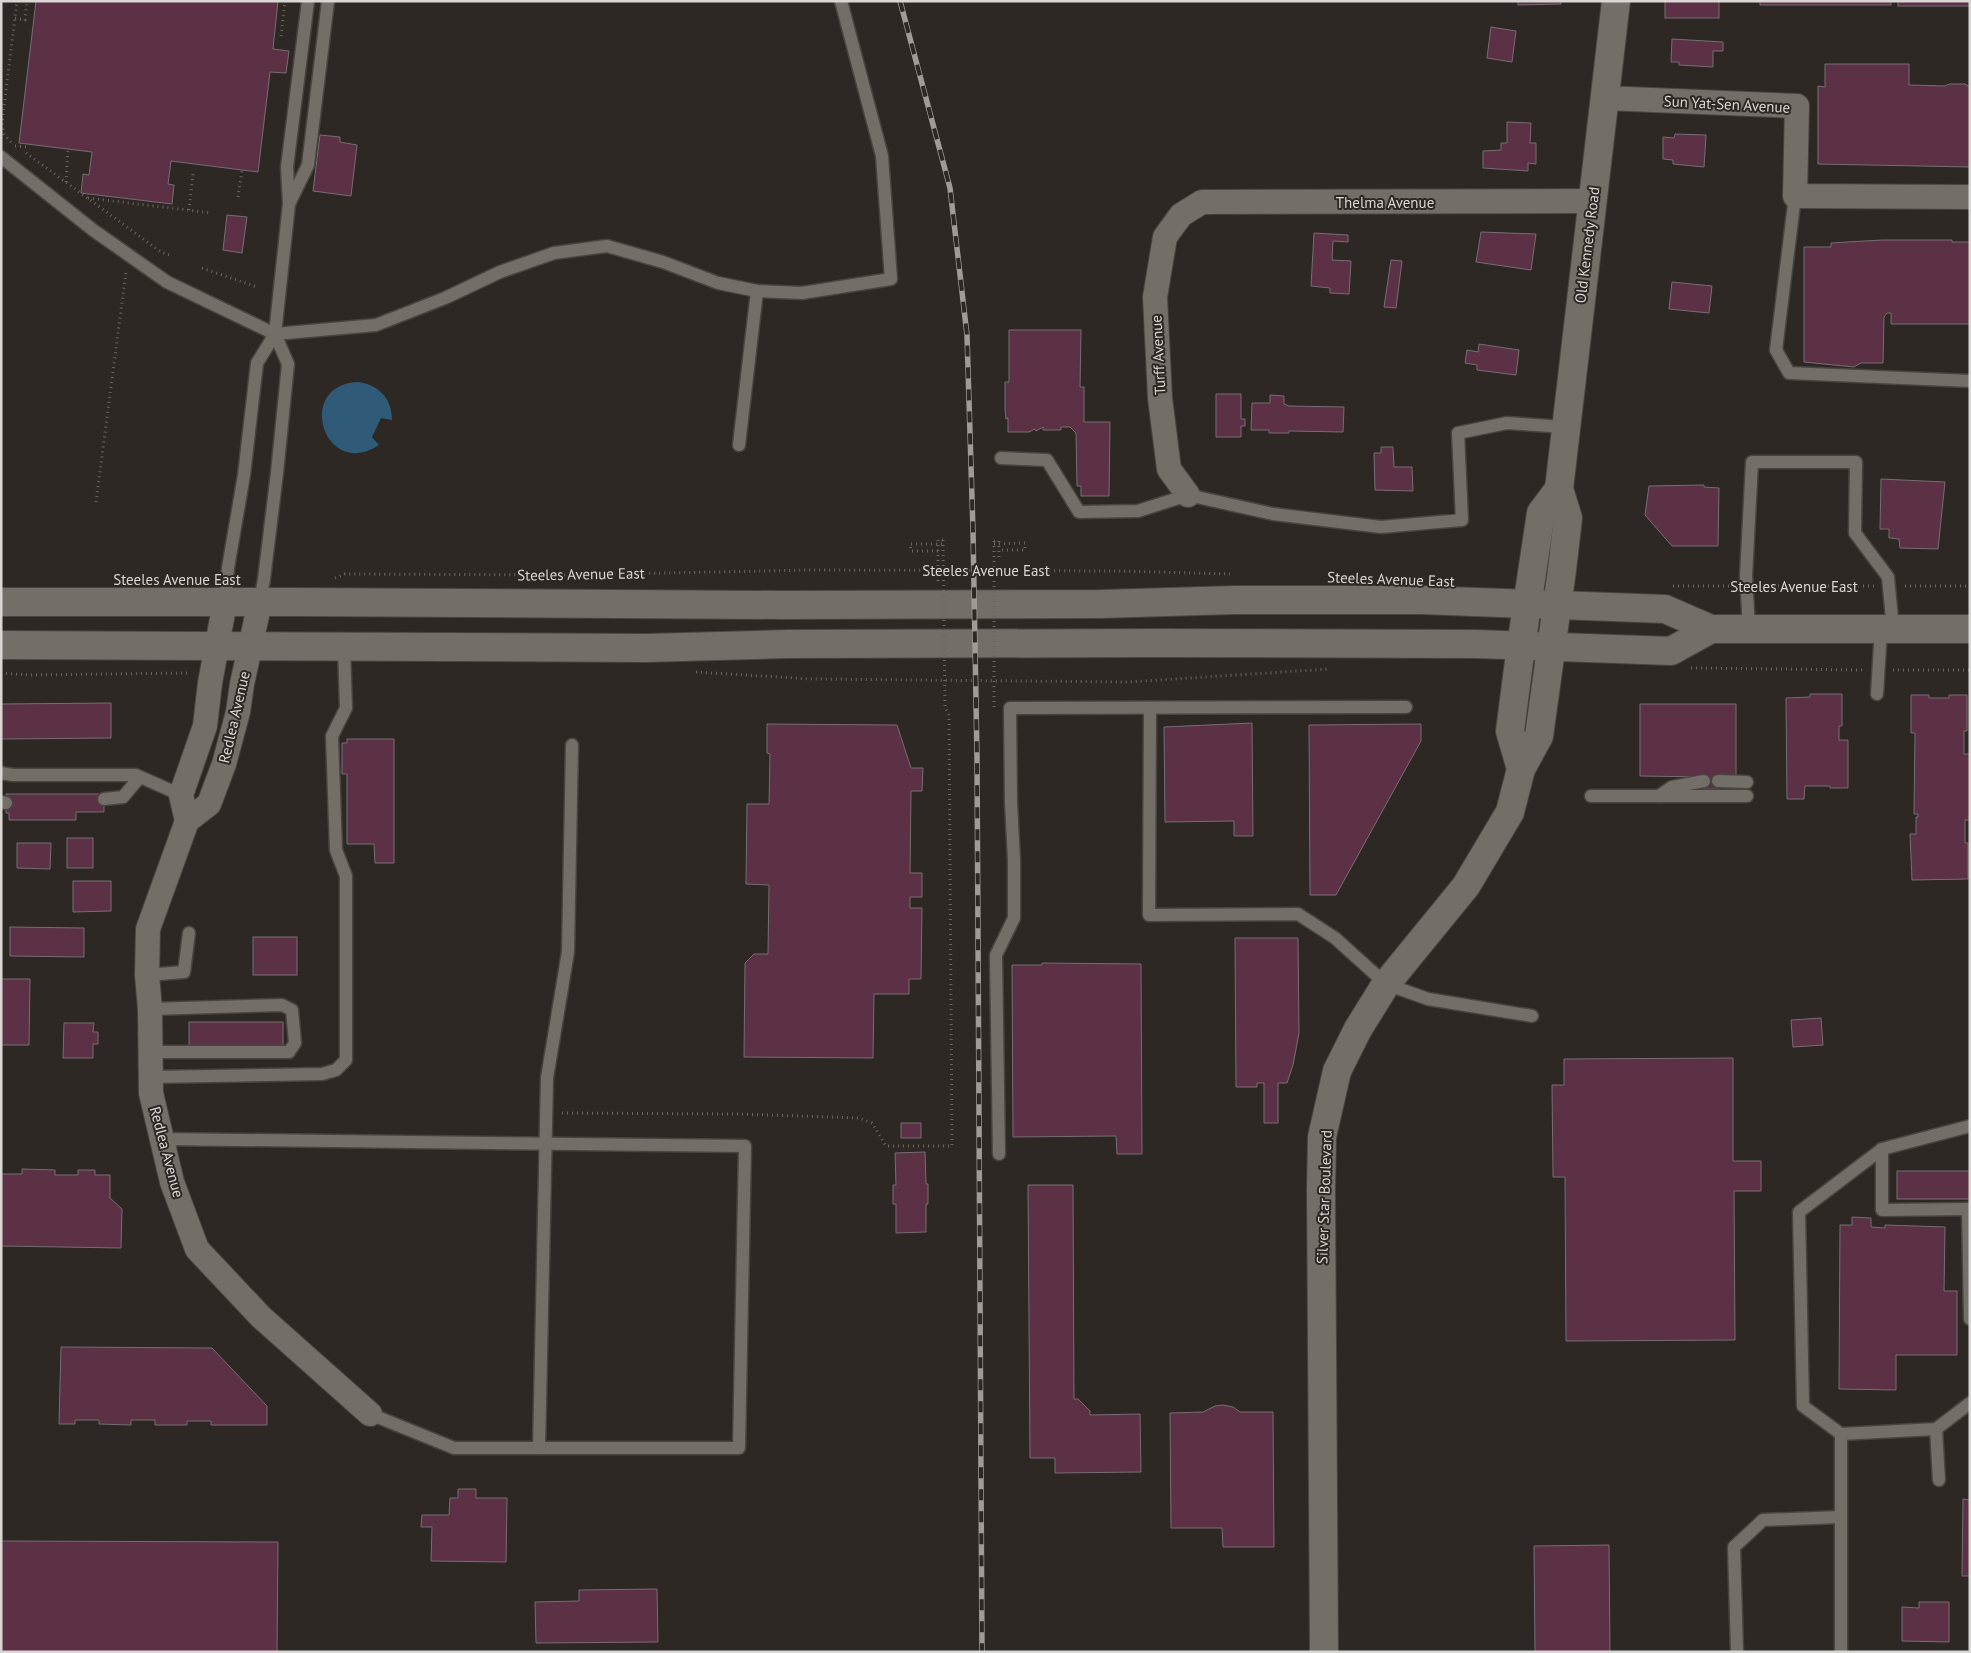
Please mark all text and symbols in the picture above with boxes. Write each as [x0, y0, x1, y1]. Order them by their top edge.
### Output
street label: Sun Yat-Sen Avenue [1663, 91, 1791, 117]
street label: Old Kennedy Road [1570, 186, 1604, 304]
street label: Thelma Avenue [1336, 193, 1434, 212]
street label: Turff Avenue [1146, 315, 1170, 395]
street label: Steeles Avenue East [922, 561, 1050, 580]
street label: Steeles Avenue East [517, 563, 645, 585]
street label: Steeles Avenue East [1327, 567, 1455, 591]
street label: Steeles Avenue East [113, 570, 241, 589]
street label: Steeles Avenue East [1730, 577, 1858, 596]
street label: Redlea Avenue [214, 669, 254, 765]
street label: Redlea Avenue [146, 1104, 188, 1200]
street label: Silver Star Boulevard [1312, 1130, 1336, 1264]

